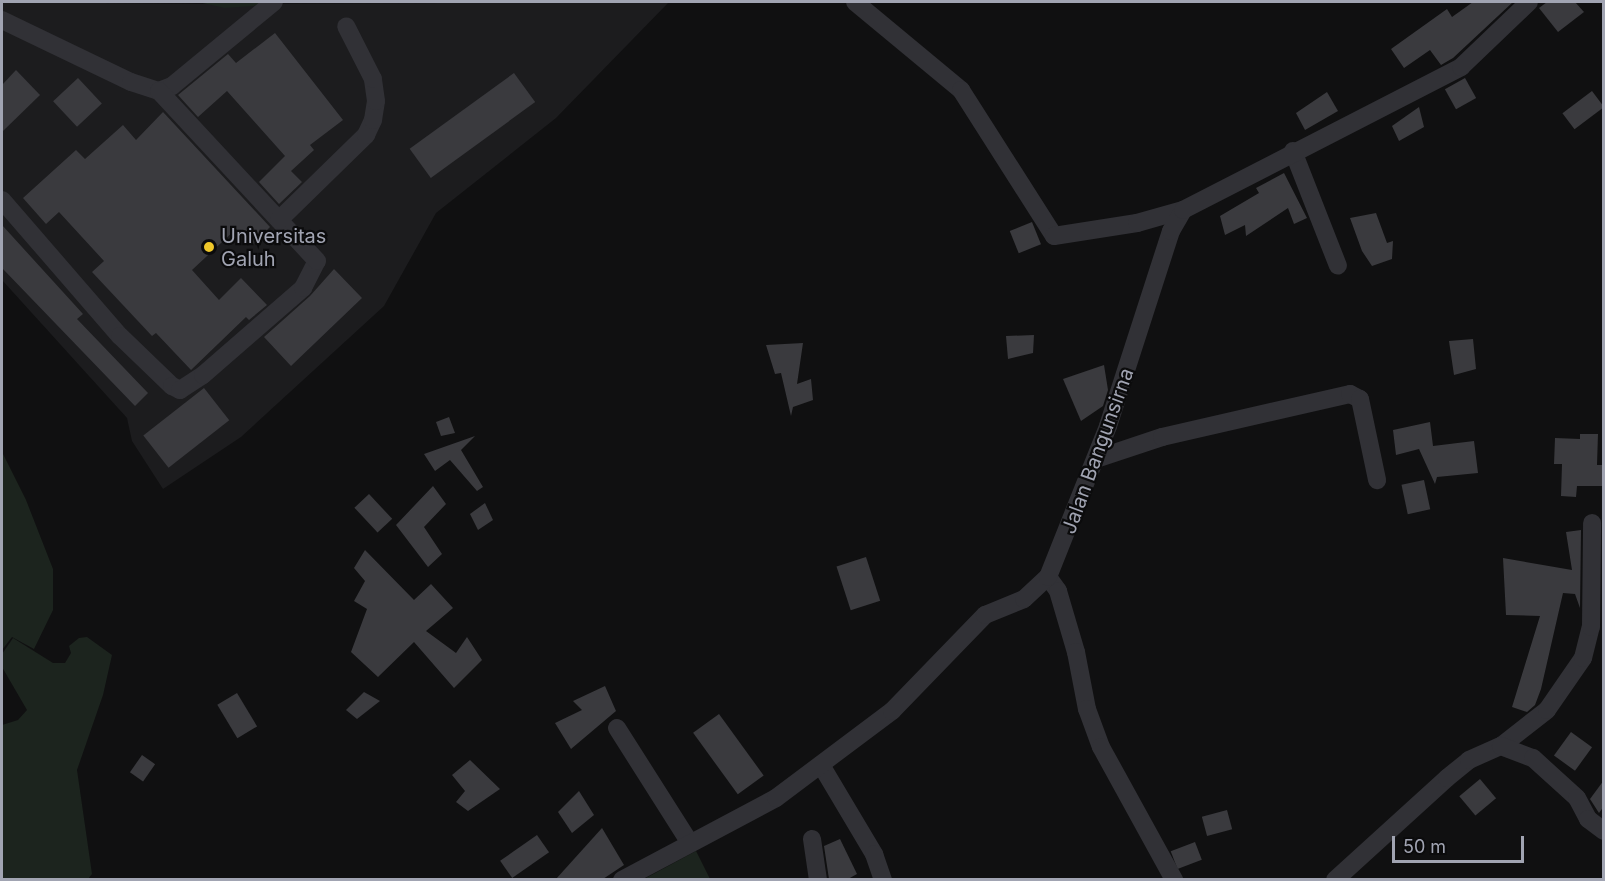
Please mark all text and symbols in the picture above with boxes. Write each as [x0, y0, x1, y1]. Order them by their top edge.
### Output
place label: Universitas Galuh [221, 224, 326, 271]
marker: Universitas Galuh [202, 240, 216, 254]
street label: Jalan Bangunsirna [1057, 365, 1139, 537]
scale bar [1395, 824, 1527, 862]
text: 50 m [1403, 836, 1446, 857]

